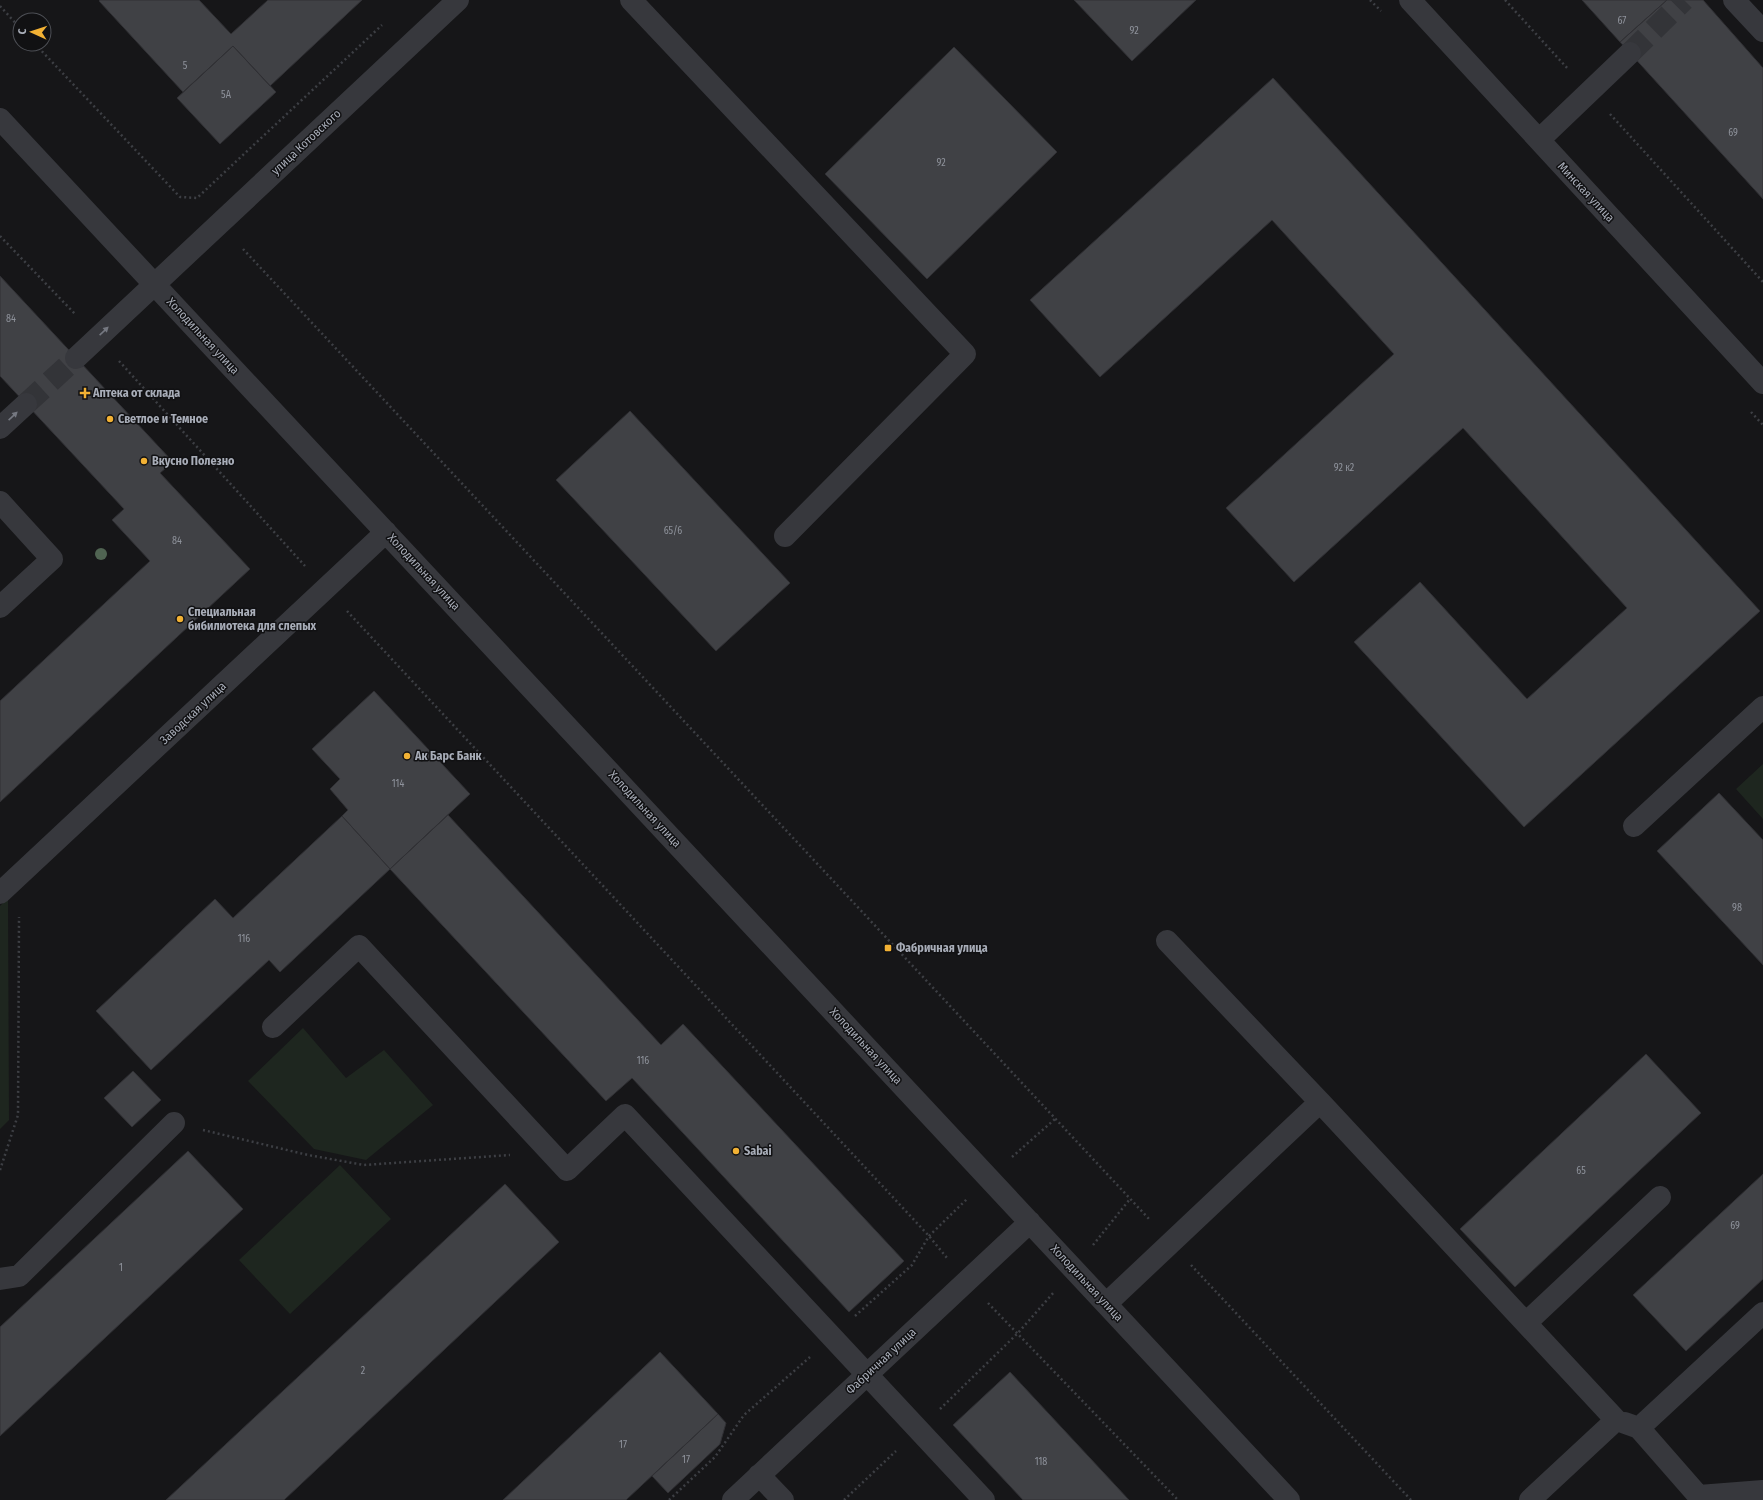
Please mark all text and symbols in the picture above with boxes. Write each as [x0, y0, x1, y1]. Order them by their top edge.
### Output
north arrow [12, 12, 52, 52]
house number: 67 [1618, 15, 1626, 27]
house number: 92 [1129, 25, 1139, 37]
text: С [16, 28, 29, 35]
house number: 5 [183, 60, 188, 72]
house number: 5А [221, 89, 232, 101]
street label: улица Котовского [268, 106, 344, 178]
house number: 69 [1728, 127, 1738, 139]
house number: 92 [936, 157, 946, 169]
street label: Минская улица [1555, 159, 1617, 225]
street label: Холодильная улица [164, 295, 242, 377]
house number: 84 [6, 313, 16, 325]
one-way arrow [99, 326, 109, 336]
place label: Аптека от склада [92, 386, 180, 400]
marker: Аптека от склада [80, 388, 90, 398]
one-way arrow [8, 411, 18, 421]
place label: Светлое и Темное [118, 412, 208, 426]
marker: Светлое и Темное [105, 414, 115, 424]
place label: Вкусно Полезно [152, 454, 235, 468]
marker: Вкусно Полезно [139, 456, 149, 466]
house number: 92 к2 [1334, 462, 1355, 474]
house number: 65/6 [664, 525, 682, 537]
street label: Холодильная улица [385, 531, 463, 613]
house number: 84 [172, 535, 182, 547]
place label: Специальная бибилиотека для слепых [188, 605, 317, 633]
marker: Специальная бибилиотека для слепых [175, 614, 185, 624]
street label: Заводская улица [157, 679, 229, 747]
place label: Ак Барс Банк [414, 749, 483, 763]
marker: Ак Барс Банк [402, 751, 412, 761]
street label: Холодильная улица [606, 768, 684, 850]
house number: 114 [392, 778, 404, 790]
house number: 98 [1732, 902, 1742, 914]
house number: 116 [238, 933, 250, 945]
place label: Фабричная улица [896, 941, 988, 955]
marker: Фабричная улица [883, 943, 893, 953]
street label: Холодильная улица [827, 1005, 905, 1087]
house number: 116 [637, 1055, 649, 1067]
place label: Sabai [744, 1144, 772, 1158]
marker: Sabai [731, 1146, 741, 1156]
house number: 65 [1576, 1165, 1586, 1177]
house number: 69 [1730, 1220, 1740, 1232]
street label: Холодильная улица [1048, 1242, 1126, 1324]
house number: 1 [119, 1262, 123, 1274]
street label: Фабричная улица [843, 1325, 919, 1397]
house number: 2 [361, 1365, 366, 1377]
house number: 17 [619, 1439, 627, 1451]
house number: 17 [682, 1454, 690, 1466]
house number: 118 [1035, 1456, 1047, 1468]

